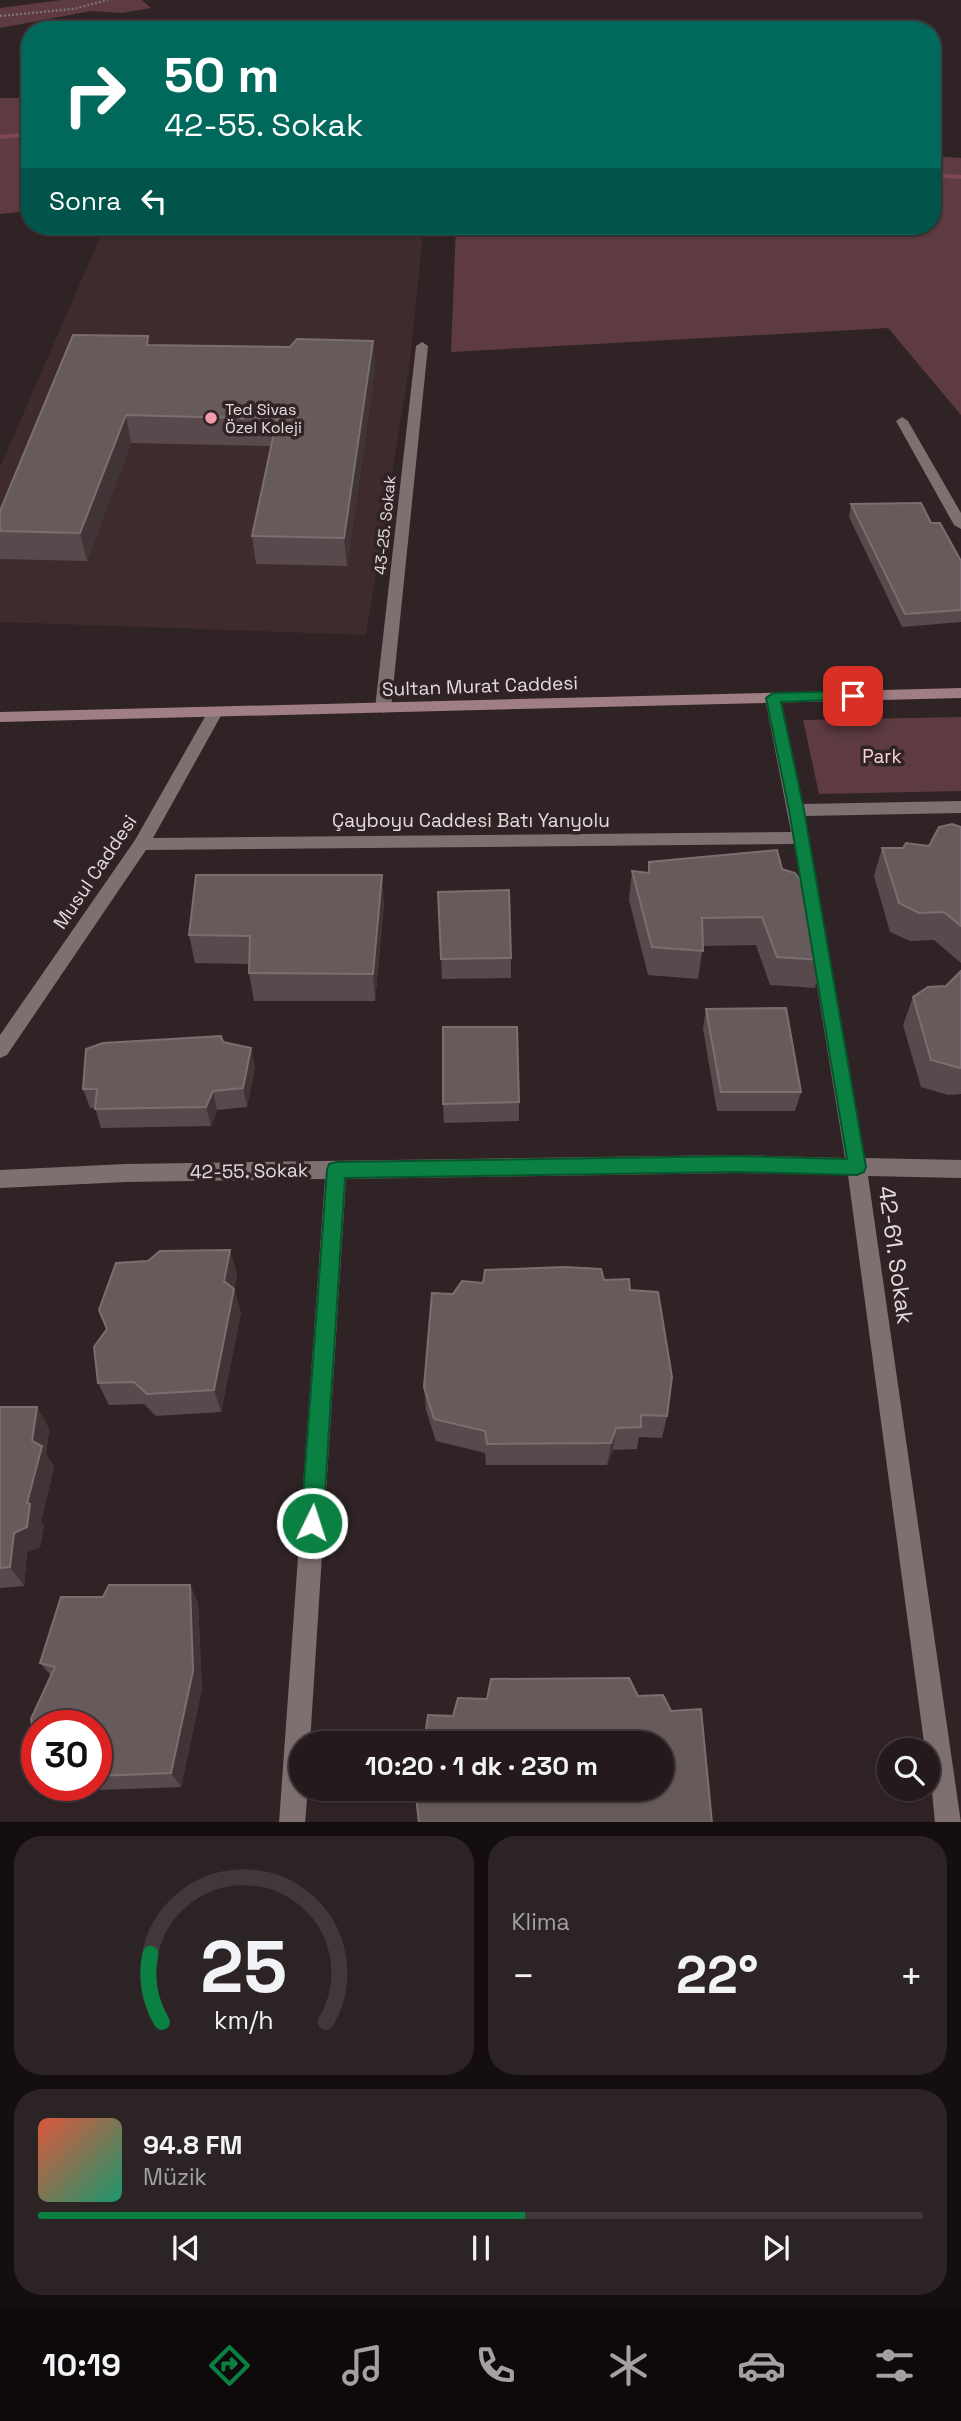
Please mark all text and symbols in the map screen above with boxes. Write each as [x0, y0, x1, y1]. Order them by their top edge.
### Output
text: 50 m [164, 44, 279, 106]
icon: right [49, 49, 140, 140]
text: 42-55. Sokak [164, 105, 363, 145]
icon: left [135, 182, 173, 220]
text: Sonra [49, 184, 121, 218]
place label: Ted Sivas Özel Koleji [225, 399, 302, 438]
marker: Ted Sivas Özel Koleji [203, 410, 219, 426]
street label: 43-25. Sokak [369, 474, 401, 576]
pin [823, 666, 883, 726]
street label: Sultan Murat Caddesi [382, 670, 578, 702]
icon: arrive [834, 677, 872, 715]
park label: Park [862, 744, 902, 769]
street label: Çayboyu Caddesi Batı Yanyolu [332, 808, 610, 833]
street label: Musul Caddesi [48, 810, 142, 934]
street label: 42-55. Sokak [190, 1157, 308, 1185]
street label: 42-61. Sokak [871, 1184, 921, 1326]
position arrow [275, 1486, 349, 1560]
speed limit sign: 30 [21, 1710, 112, 1801]
map controls [877, 1738, 940, 1801]
button: search [877, 1738, 940, 1801]
text: 10:20 · 1 dk · 230 m [365, 1749, 598, 1783]
text: Klima [512, 1907, 570, 1937]
text: 25 [200, 1920, 287, 2013]
text: 22° [676, 1942, 758, 2008]
text: − [512, 1952, 535, 2000]
text: + [899, 1952, 923, 2000]
text: km/h [214, 2003, 274, 2035]
text: 94.8 FM [143, 2128, 242, 2162]
text: Müzik [143, 2162, 207, 2192]
icon: previous [167, 2229, 205, 2267]
icon: pause [462, 2229, 500, 2267]
icon: next [757, 2229, 795, 2267]
icon: directions [205, 2341, 254, 2390]
icon: music [338, 2341, 387, 2390]
icon: phone [471, 2341, 520, 2390]
icon: climate [604, 2341, 653, 2390]
icon: car [737, 2341, 786, 2390]
icon: filters [870, 2341, 919, 2390]
text: 10:19 [42, 2345, 121, 2385]

